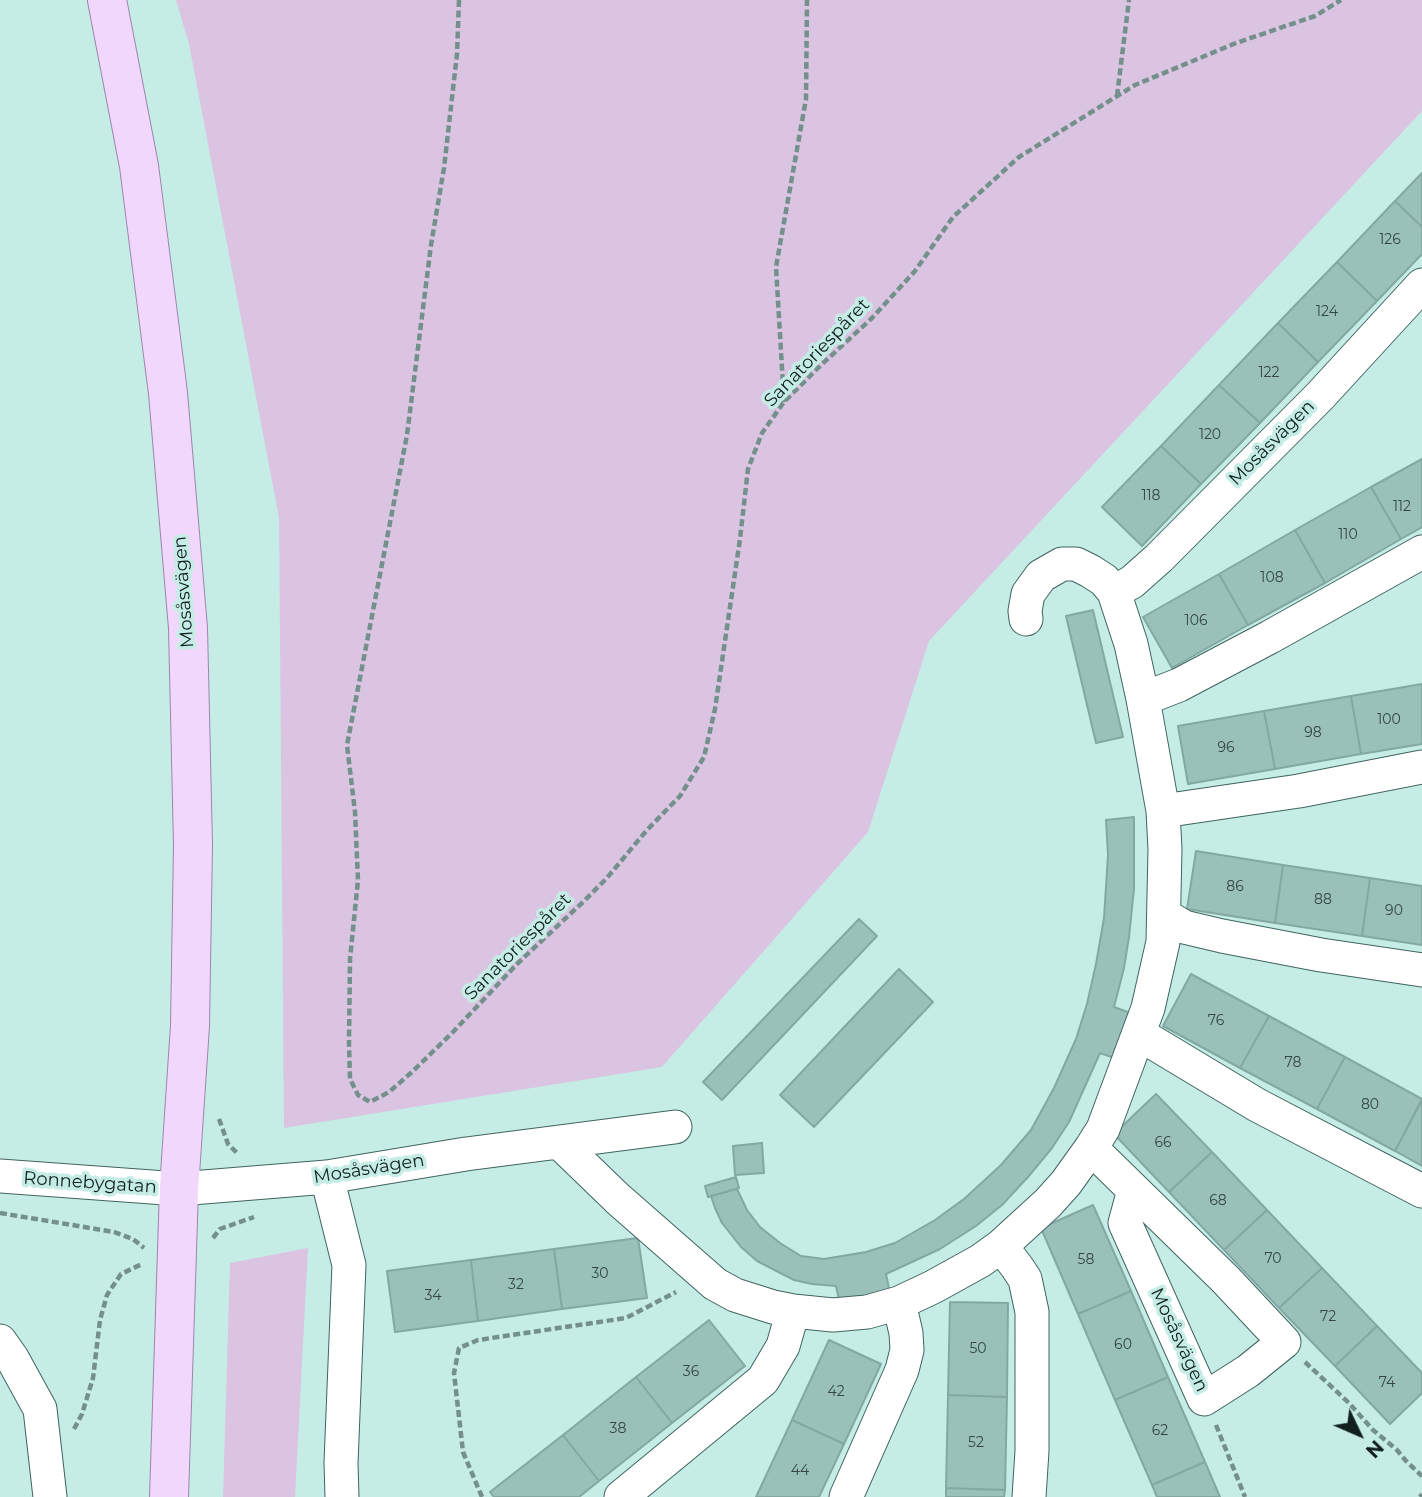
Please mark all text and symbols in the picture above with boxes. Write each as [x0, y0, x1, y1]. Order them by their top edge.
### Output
house number: 126 [1379, 232, 1401, 248]
street label: Sanatoriespåret [760, 294, 874, 412]
house number: 124 [1316, 304, 1338, 320]
house number: 122 [1259, 365, 1279, 381]
street label: Mosåsvägen [1225, 396, 1319, 490]
house number: 120 [1199, 427, 1221, 443]
house number: 118 [1141, 488, 1161, 504]
house number: 112 [1393, 499, 1411, 515]
house number: 110 [1338, 527, 1358, 543]
street label: Mosåsvägen [169, 535, 199, 649]
house number: 108 [1260, 570, 1284, 586]
house number: 106 [1185, 613, 1207, 629]
house number: 100 [1377, 712, 1401, 728]
house number: 98 [1304, 725, 1322, 741]
house number: 96 [1217, 740, 1235, 756]
house number: 86 [1226, 879, 1244, 895]
street label: Sanatoriespåret [460, 889, 576, 1005]
house number: 88 [1314, 892, 1332, 908]
house number: 90 [1385, 903, 1403, 919]
house number: 76 [1208, 1013, 1224, 1029]
house number: 78 [1285, 1055, 1301, 1071]
house number: 80 [1361, 1097, 1379, 1113]
house number: 66 [1154, 1135, 1172, 1151]
street label: Mosåsvägen [312, 1150, 426, 1188]
street label: Ronnebygatan [23, 1168, 157, 1198]
house number: 68 [1209, 1193, 1227, 1209]
house number: 70 [1264, 1251, 1282, 1267]
house number: 58 [1078, 1252, 1094, 1268]
house number: 30 [591, 1266, 609, 1282]
house number: 32 [508, 1277, 524, 1293]
street label: Mosåsvägen [1146, 1285, 1212, 1395]
house number: 34 [424, 1288, 442, 1304]
house number: 72 [1320, 1309, 1336, 1325]
house number: 60 [1114, 1337, 1132, 1353]
house number: 50 [969, 1341, 987, 1357]
house number: 36 [683, 1364, 699, 1380]
house number: 74 [1379, 1375, 1395, 1391]
house number: 42 [827, 1384, 845, 1400]
north arrow [1324, 1399, 1394, 1469]
house number: 38 [610, 1421, 626, 1437]
house number: 62 [1152, 1423, 1168, 1439]
house number: 52 [968, 1435, 984, 1451]
text: N [1361, 1435, 1388, 1462]
house number: 44 [791, 1463, 809, 1479]

